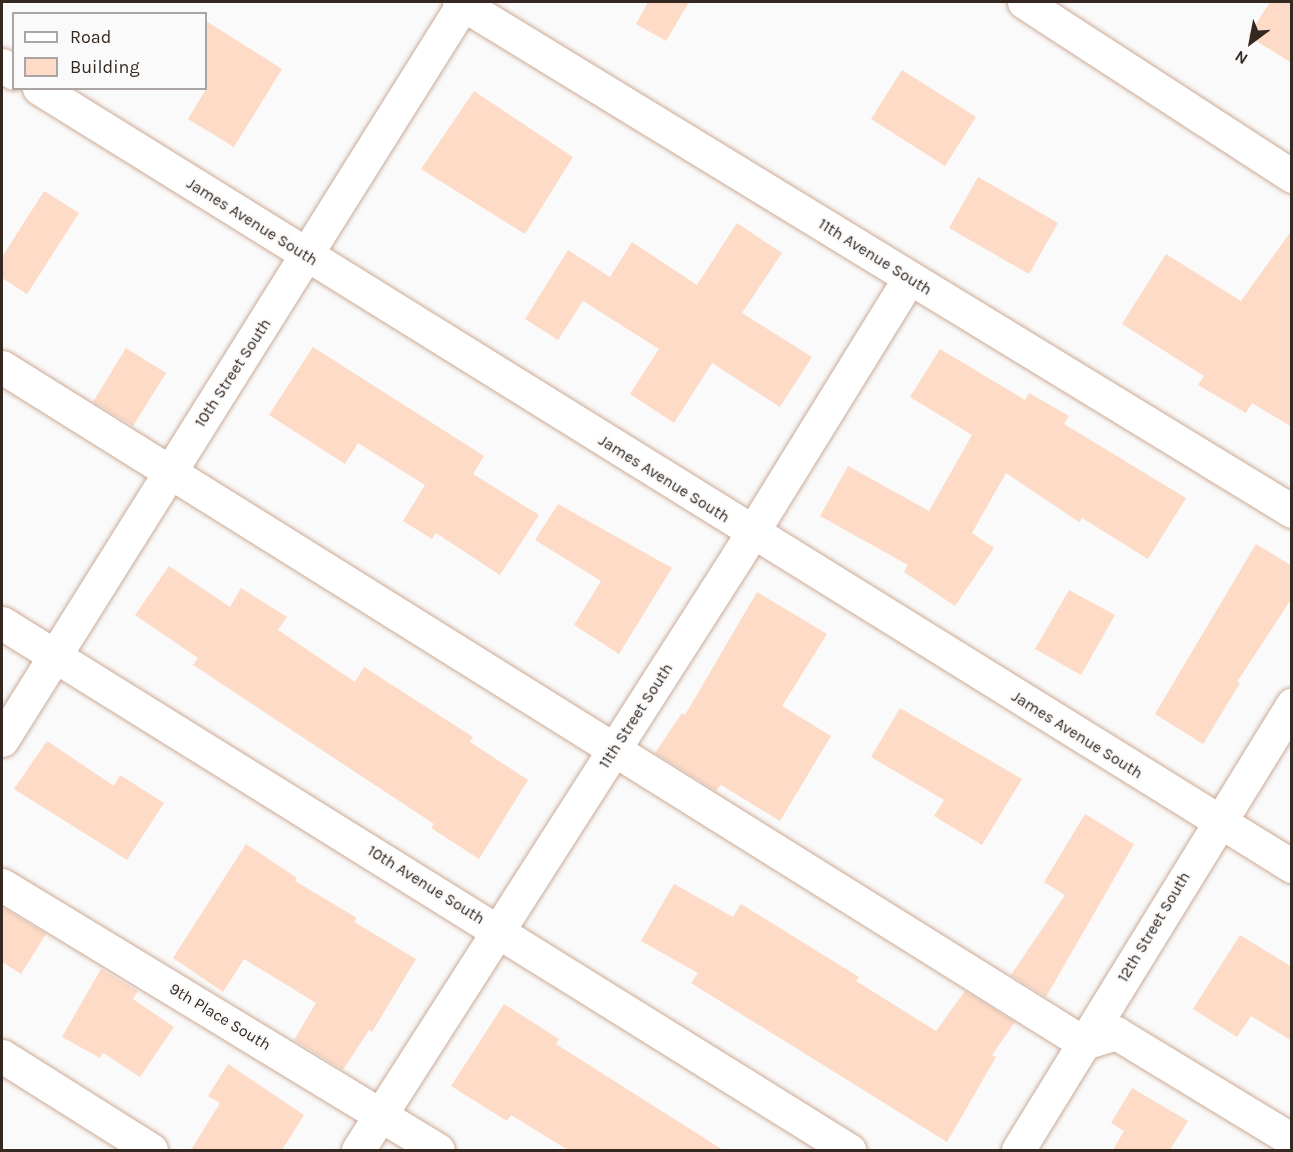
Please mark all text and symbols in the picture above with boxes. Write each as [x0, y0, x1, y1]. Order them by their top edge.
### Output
legend [12, 12, 207, 90]
north arrow [1221, 12, 1281, 72]
text: Road [70, 26, 111, 48]
text: N [1231, 47, 1251, 69]
text: Building [70, 56, 140, 78]
street label: James Avenue South [183, 174, 321, 270]
street label: 11th Avenue South [815, 214, 935, 300]
street label: 10th Street South [191, 315, 275, 431]
street label: James Avenue South [595, 431, 733, 527]
street label: 11th Street South [595, 660, 677, 772]
street label: James Avenue South [1008, 687, 1146, 783]
street label: 10th Avenue South [364, 841, 488, 929]
street label: 12th Street South [1113, 868, 1195, 986]
street label: 9th Place South [166, 979, 274, 1055]

